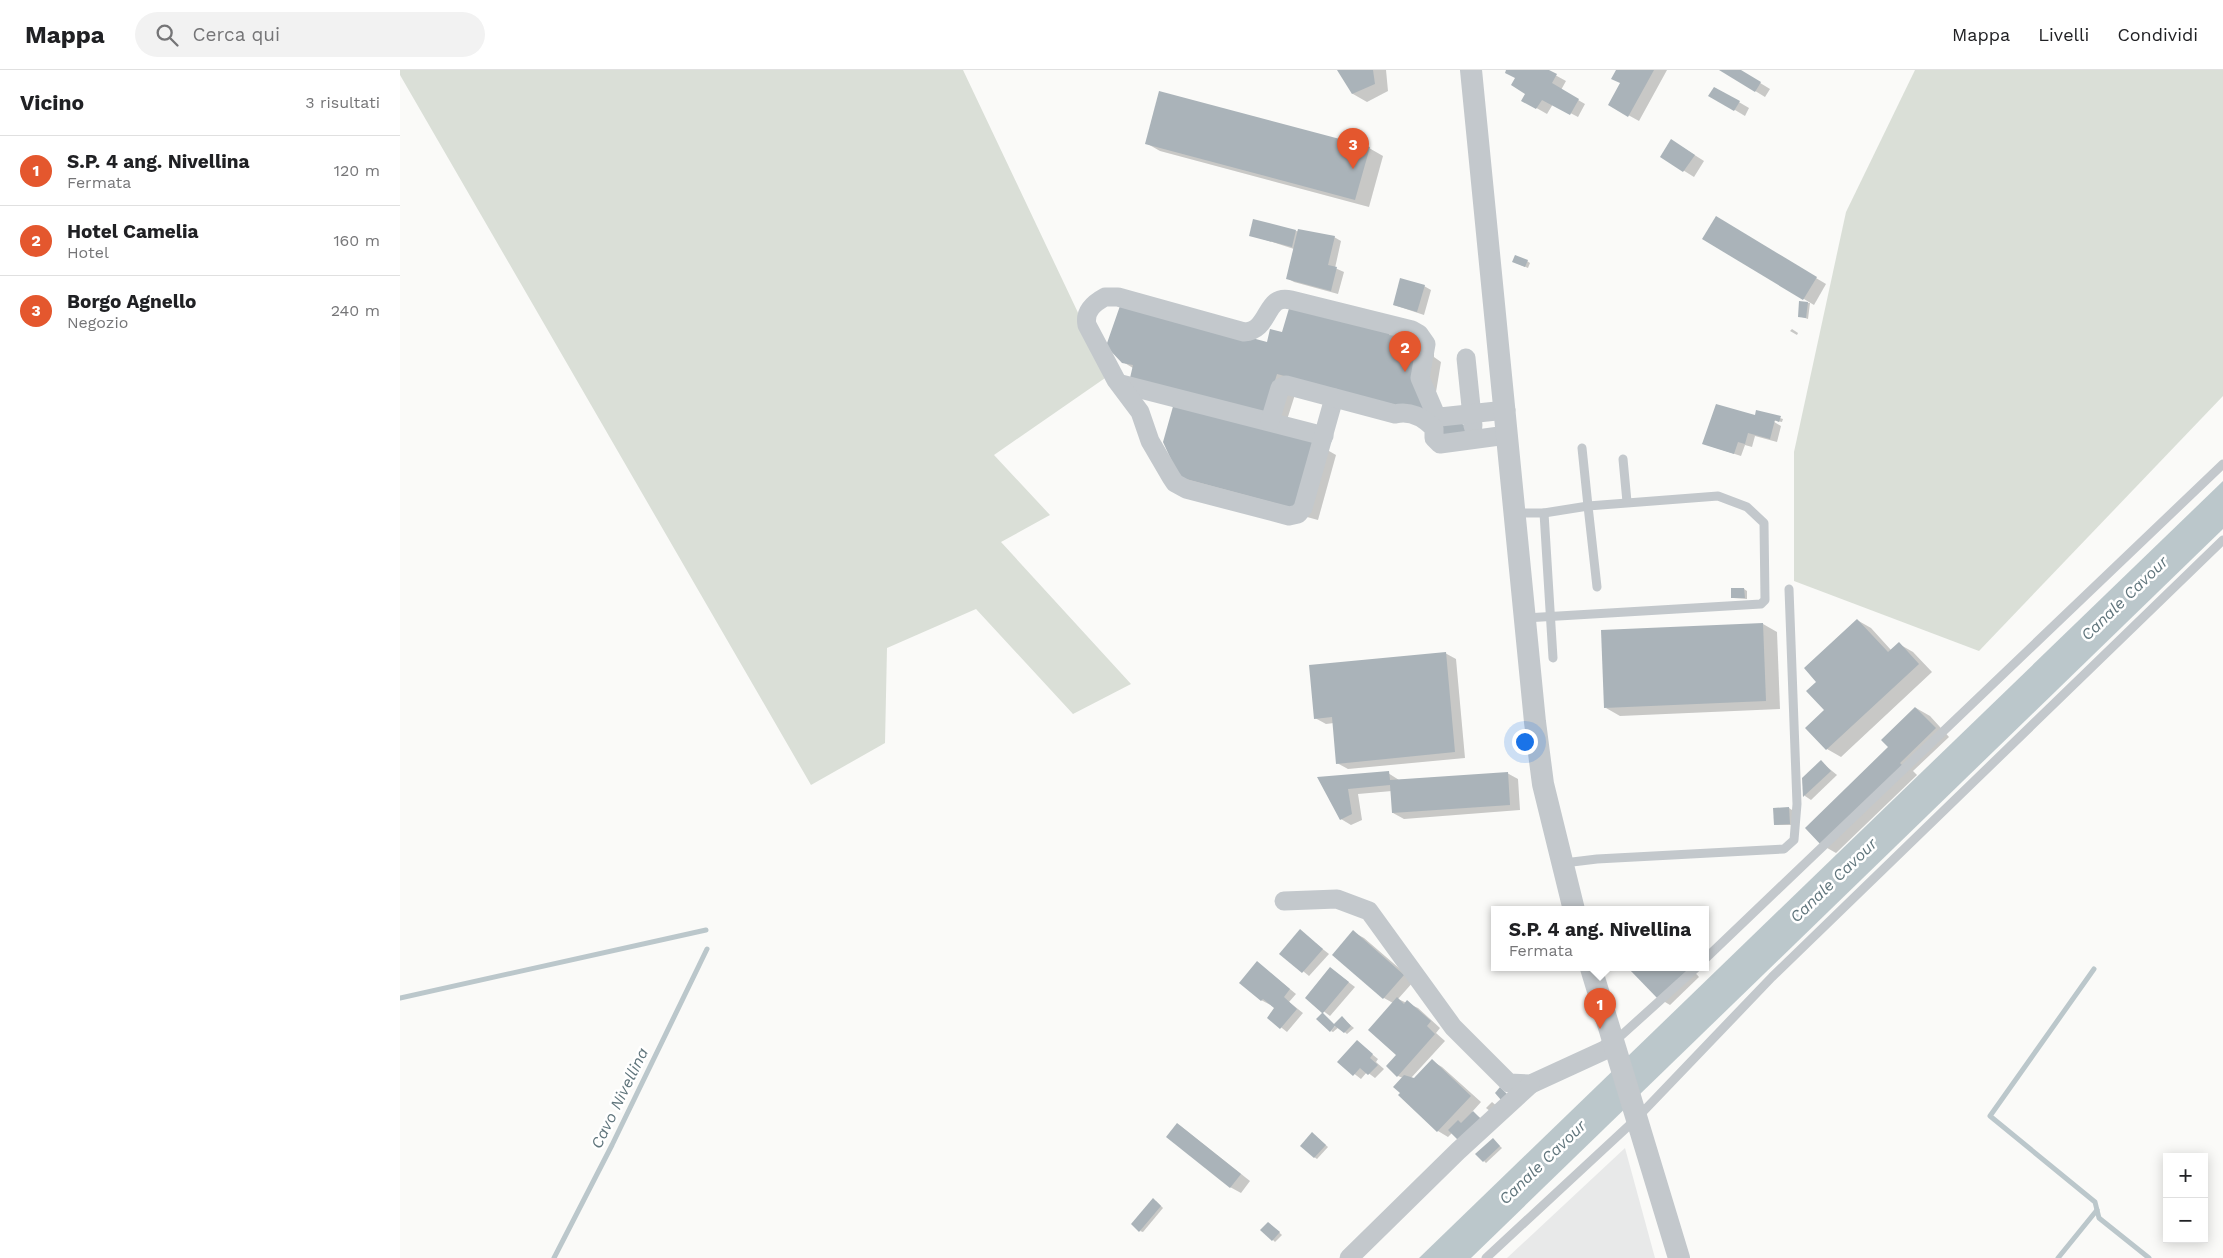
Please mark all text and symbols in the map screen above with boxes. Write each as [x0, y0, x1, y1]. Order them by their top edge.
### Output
search box [135, 12, 485, 57]
text: Mappa [25, 21, 105, 49]
icon: search [153, 21, 181, 49]
text: Cerca qui [193, 23, 280, 46]
text: Mappa [1952, 24, 2010, 45]
text: Livelli [2038, 24, 2089, 45]
text: Condividi [2117, 24, 2198, 45]
text: Vicino [20, 90, 84, 115]
text: 3 risultati [305, 93, 380, 112]
pin: 3 [1337, 128, 1369, 169]
text: S.P. 4 ang. Nivellina [67, 150, 250, 173]
text: 1 [33, 161, 39, 180]
text: 120 m [334, 161, 380, 180]
text: Fermata [67, 173, 131, 192]
text: Hotel Camelia [67, 220, 199, 243]
text: 2 [31, 231, 41, 250]
text: 160 m [333, 231, 380, 250]
text: Hotel [67, 243, 109, 262]
text: Borgo Agnello [67, 290, 197, 313]
text: 3 [31, 301, 41, 320]
text: 240 m [331, 301, 380, 320]
text: Negozio [67, 313, 128, 332]
pin: 2 [1389, 331, 1421, 372]
water label: Canale Cavour [2077, 552, 2172, 644]
your location [1512, 729, 1538, 755]
water label: Canale Cavour [1786, 834, 1881, 926]
popup [1491, 906, 1709, 971]
text: S.P. 4 ang. Nivellina [1509, 918, 1691, 941]
text: Fermata [1509, 941, 1573, 960]
pin: 1 [1584, 988, 1616, 1029]
water label: Cavo Nivellina [587, 1045, 652, 1152]
water label: Canale Cavour [1495, 1116, 1590, 1208]
map controls [2163, 1153, 2208, 1243]
button: + [2163, 1153, 2208, 1198]
button: − [2163, 1198, 2208, 1243]

